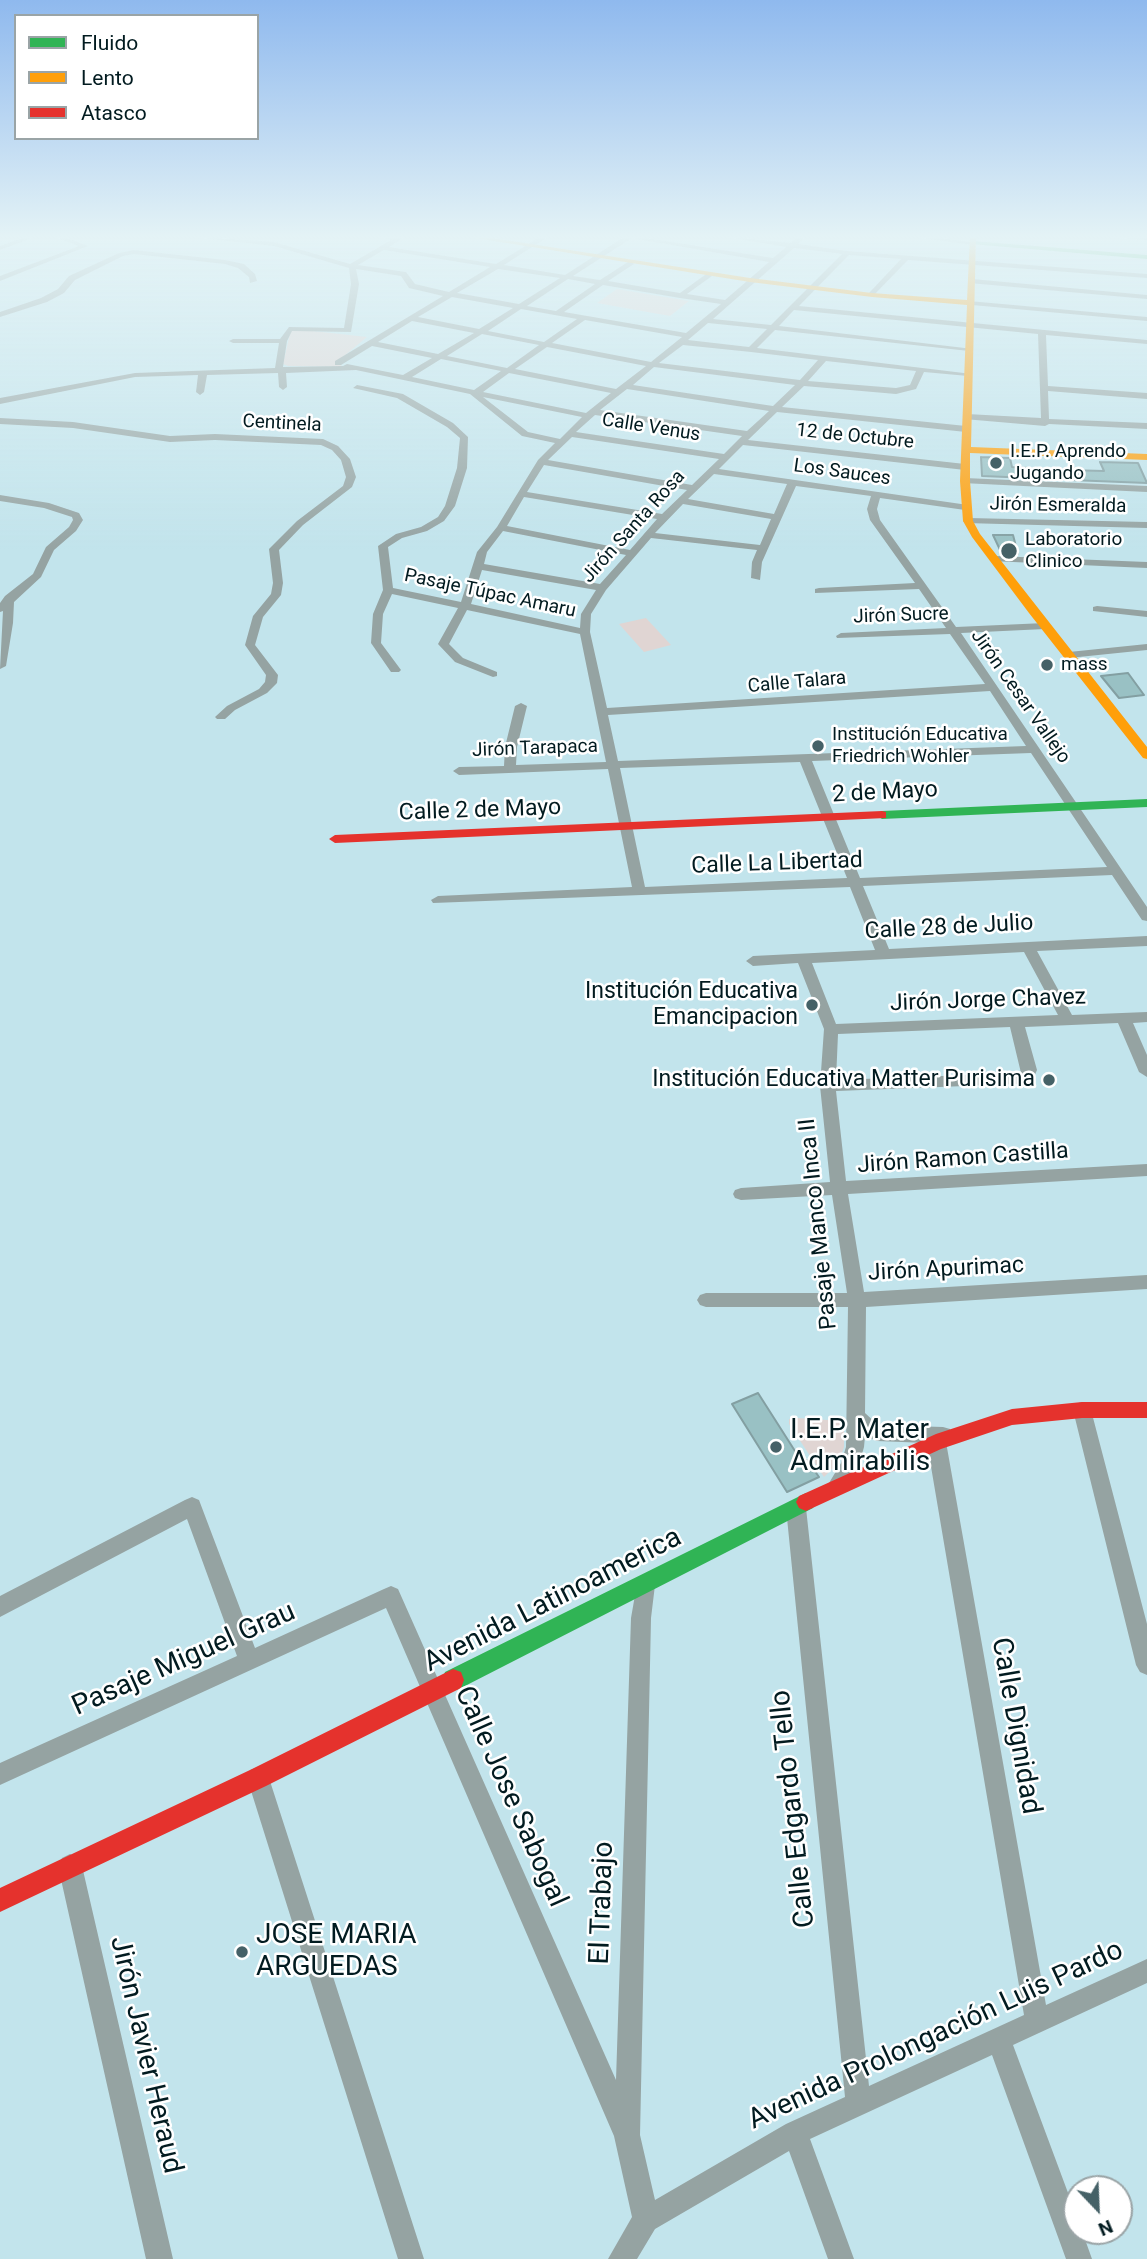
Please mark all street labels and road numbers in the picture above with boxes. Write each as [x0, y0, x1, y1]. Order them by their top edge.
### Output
street label: Calle Venus [600, 409, 702, 447]
street label: Centinela [242, 411, 322, 437]
street label: 12 de Octubre [795, 419, 915, 455]
street label: Los Sauces [792, 455, 892, 491]
street label: Jirón Santa Rosa [578, 466, 690, 588]
street label: Jirón Esmeralda [989, 493, 1127, 519]
street label: Pasaje Túpac Amaru [402, 565, 578, 623]
street label: Jirón Sucre [853, 603, 949, 629]
street label: Jirón Cesar Vallejo [965, 626, 1075, 768]
street label: Calle Talara [747, 667, 847, 699]
street label: Jirón Tarapaca [472, 735, 598, 763]
street label: 2 de Mayo [831, 776, 939, 810]
street label: Calle 2 de Mayo [398, 794, 562, 828]
street label: Calle La Libertad [691, 847, 863, 881]
street label: Calle 28 de Julio [864, 910, 1034, 946]
street label: Jirón Jorge Chavez [889, 984, 1087, 1018]
street label: Pasaje Manco Inca II [794, 1117, 844, 1331]
street label: Jirón Ramon Castilla [856, 1138, 1070, 1180]
street label: Jirón Apurimac [867, 1252, 1025, 1288]
street label: Avenida Latinoamerica [419, 1521, 687, 1681]
street label: Pasaje Miguel Grau [67, 1596, 301, 1724]
street label: Calle Dignidad [983, 1635, 1047, 1817]
street label: Calle Jose Sabogal [446, 1682, 574, 1912]
street label: Calle Edgardo Tello [765, 1688, 823, 1930]
street label: El Trabajo [584, 1841, 622, 1965]
street label: Jirón Javier Heraud [101, 1933, 189, 2177]
street label: Avenida Prolongación Luis Pardo [743, 1934, 1129, 2138]

